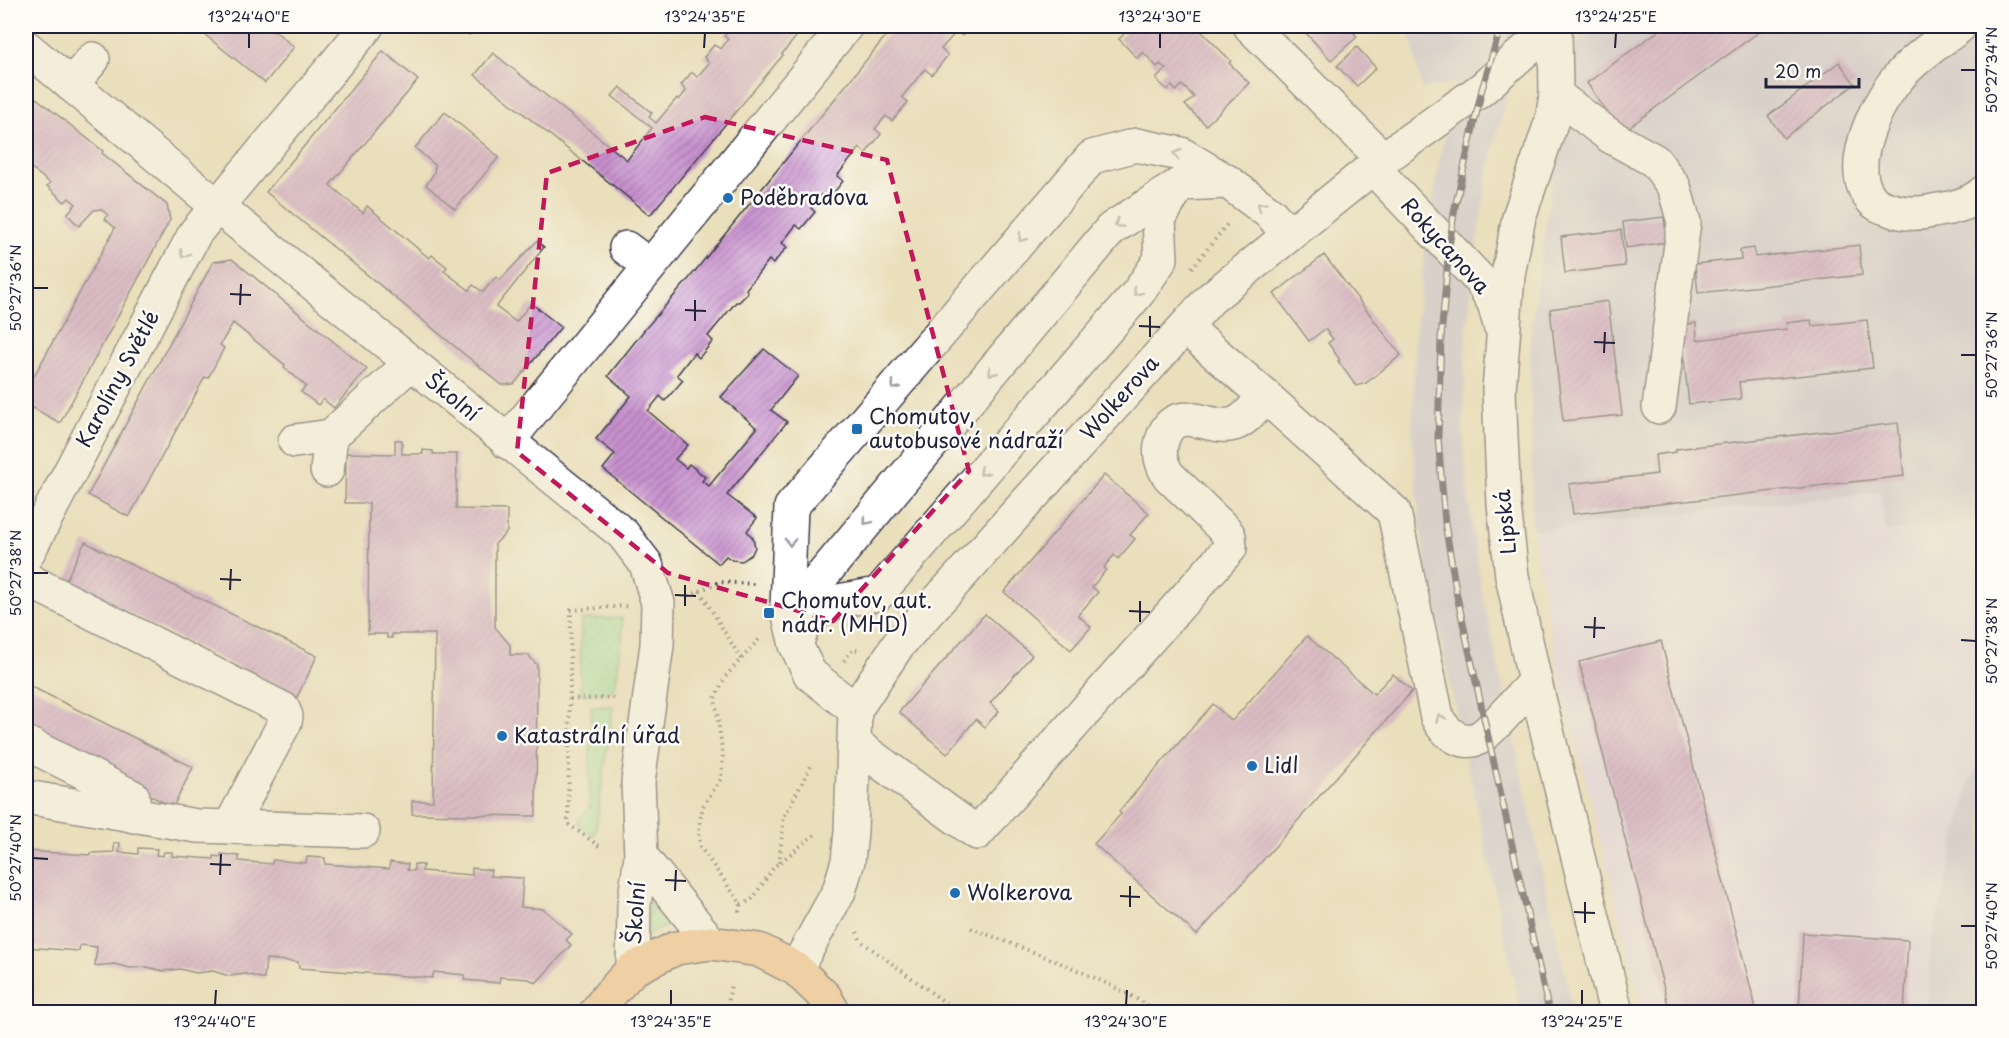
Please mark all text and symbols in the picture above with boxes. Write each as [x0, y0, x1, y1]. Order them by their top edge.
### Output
text: 13°24'40"E [208, 4, 290, 27]
text: 13°24'35"E [664, 4, 746, 27]
text: 13°24'30"E [1119, 4, 1201, 27]
text: 13°24'25"E [1575, 4, 1657, 27]
text: 50°27'34"N [1979, 26, 2002, 114]
scale bar [1766, 51, 1859, 89]
text: 20 m [1775, 57, 1821, 84]
one-way arrow [1172, 149, 1183, 162]
place label: Poděbradova [740, 180, 868, 212]
street label: Rokycanova [1394, 189, 1499, 300]
marker: Poděbradova [721, 191, 735, 205]
one-way arrow [1256, 202, 1267, 213]
one-way arrow [1114, 217, 1125, 228]
one-way arrow [1018, 231, 1029, 242]
text: 50°27'36"N [3, 244, 26, 332]
one-way arrow [180, 248, 191, 258]
one-way arrow [1134, 286, 1145, 297]
street label: Karolíny Světlé [67, 304, 166, 452]
text: 50°27'36"N [1979, 311, 2002, 399]
street label: Wolkerova [1071, 347, 1166, 446]
street label: Školní [419, 363, 488, 428]
one-way arrow [988, 365, 999, 376]
one-way arrow [891, 379, 902, 390]
place label: Chomutov, autobusové nádraží [869, 399, 1063, 455]
marker: Chomutov, autobusové nádraží [850, 422, 864, 436]
one-way arrow [979, 465, 990, 476]
street label: Lipská [1485, 488, 1523, 556]
one-way arrow [863, 515, 874, 526]
text: 50°27'38"N [3, 530, 26, 616]
one-way arrow [783, 538, 796, 547]
place label: Chomutov, aut. nádr. (MHD) [781, 583, 932, 639]
text: 50°27'38"N [1979, 598, 2002, 684]
marker: Chomutov, aut. nádr. (MHD) [762, 606, 776, 620]
one-way arrow [1435, 713, 1447, 724]
place label: Katastrální úřad [514, 718, 680, 750]
marker: Katastrální úřad [495, 729, 509, 743]
place label: Lidl [1264, 748, 1299, 780]
marker: Lidl [1245, 759, 1259, 773]
text: 50°27'40"N [3, 814, 26, 902]
place label: Wolkerova [967, 875, 1072, 907]
street label: Školní [616, 880, 652, 945]
text: 50°27'40"N [1979, 882, 2002, 970]
marker: Wolkerova [948, 886, 962, 900]
text: 13°24'40"E [174, 1009, 256, 1032]
text: 13°24'35"E [630, 1009, 712, 1032]
text: 13°24'30"E [1085, 1009, 1167, 1032]
text: 13°24'25"E [1541, 1009, 1623, 1032]

